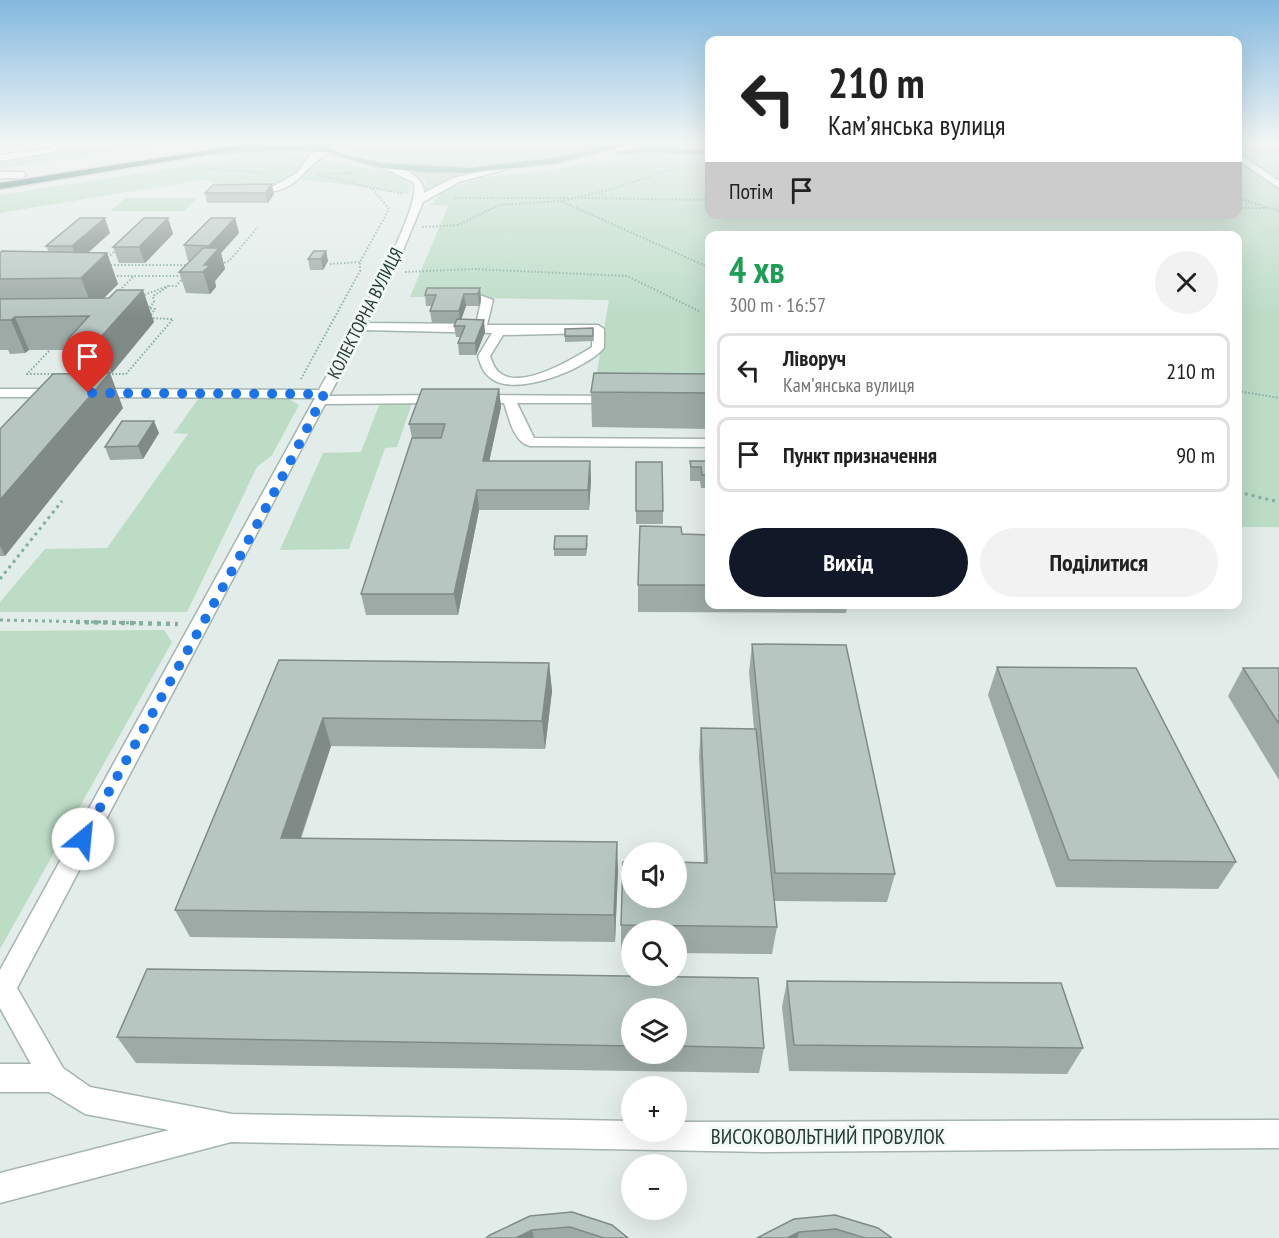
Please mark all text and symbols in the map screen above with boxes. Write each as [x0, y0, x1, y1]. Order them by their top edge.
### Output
text: 210 m [828, 55, 925, 110]
icon: left [729, 60, 807, 138]
text: Камʼянська вулиця [828, 108, 1005, 142]
icon: arrive [785, 174, 818, 207]
text: Потім [729, 177, 773, 205]
street label: КОЛЕКТОРНА ВУЛИЦЯ [322, 244, 408, 382]
text: 4 хв [729, 246, 784, 293]
button: close [1155, 251, 1218, 314]
text: 300 m · 16:57 [729, 292, 826, 318]
pin [62, 331, 113, 393]
icon: arrive [71, 340, 104, 373]
text: Ліворуч [783, 344, 846, 372]
icon: left [732, 354, 765, 387]
text: 210 m [1166, 357, 1215, 385]
text: Камʼянська вулиця [783, 372, 914, 398]
icon: arrive [732, 438, 765, 471]
text: Пункт призначення [783, 441, 937, 469]
text: 90 m [1176, 441, 1215, 469]
button: Вихід [729, 528, 968, 597]
button: Поділитися [980, 528, 1218, 597]
position arrow [51, 807, 115, 871]
map controls [621, 842, 687, 1220]
button: sound [621, 842, 687, 908]
button: search [621, 920, 687, 986]
button: layers [621, 998, 687, 1064]
button: + [621, 1076, 687, 1142]
street label: ВИСОКОВОЛЬТНИЙ ПРОВУЛОК [711, 1123, 945, 1150]
button: − [621, 1154, 687, 1220]

